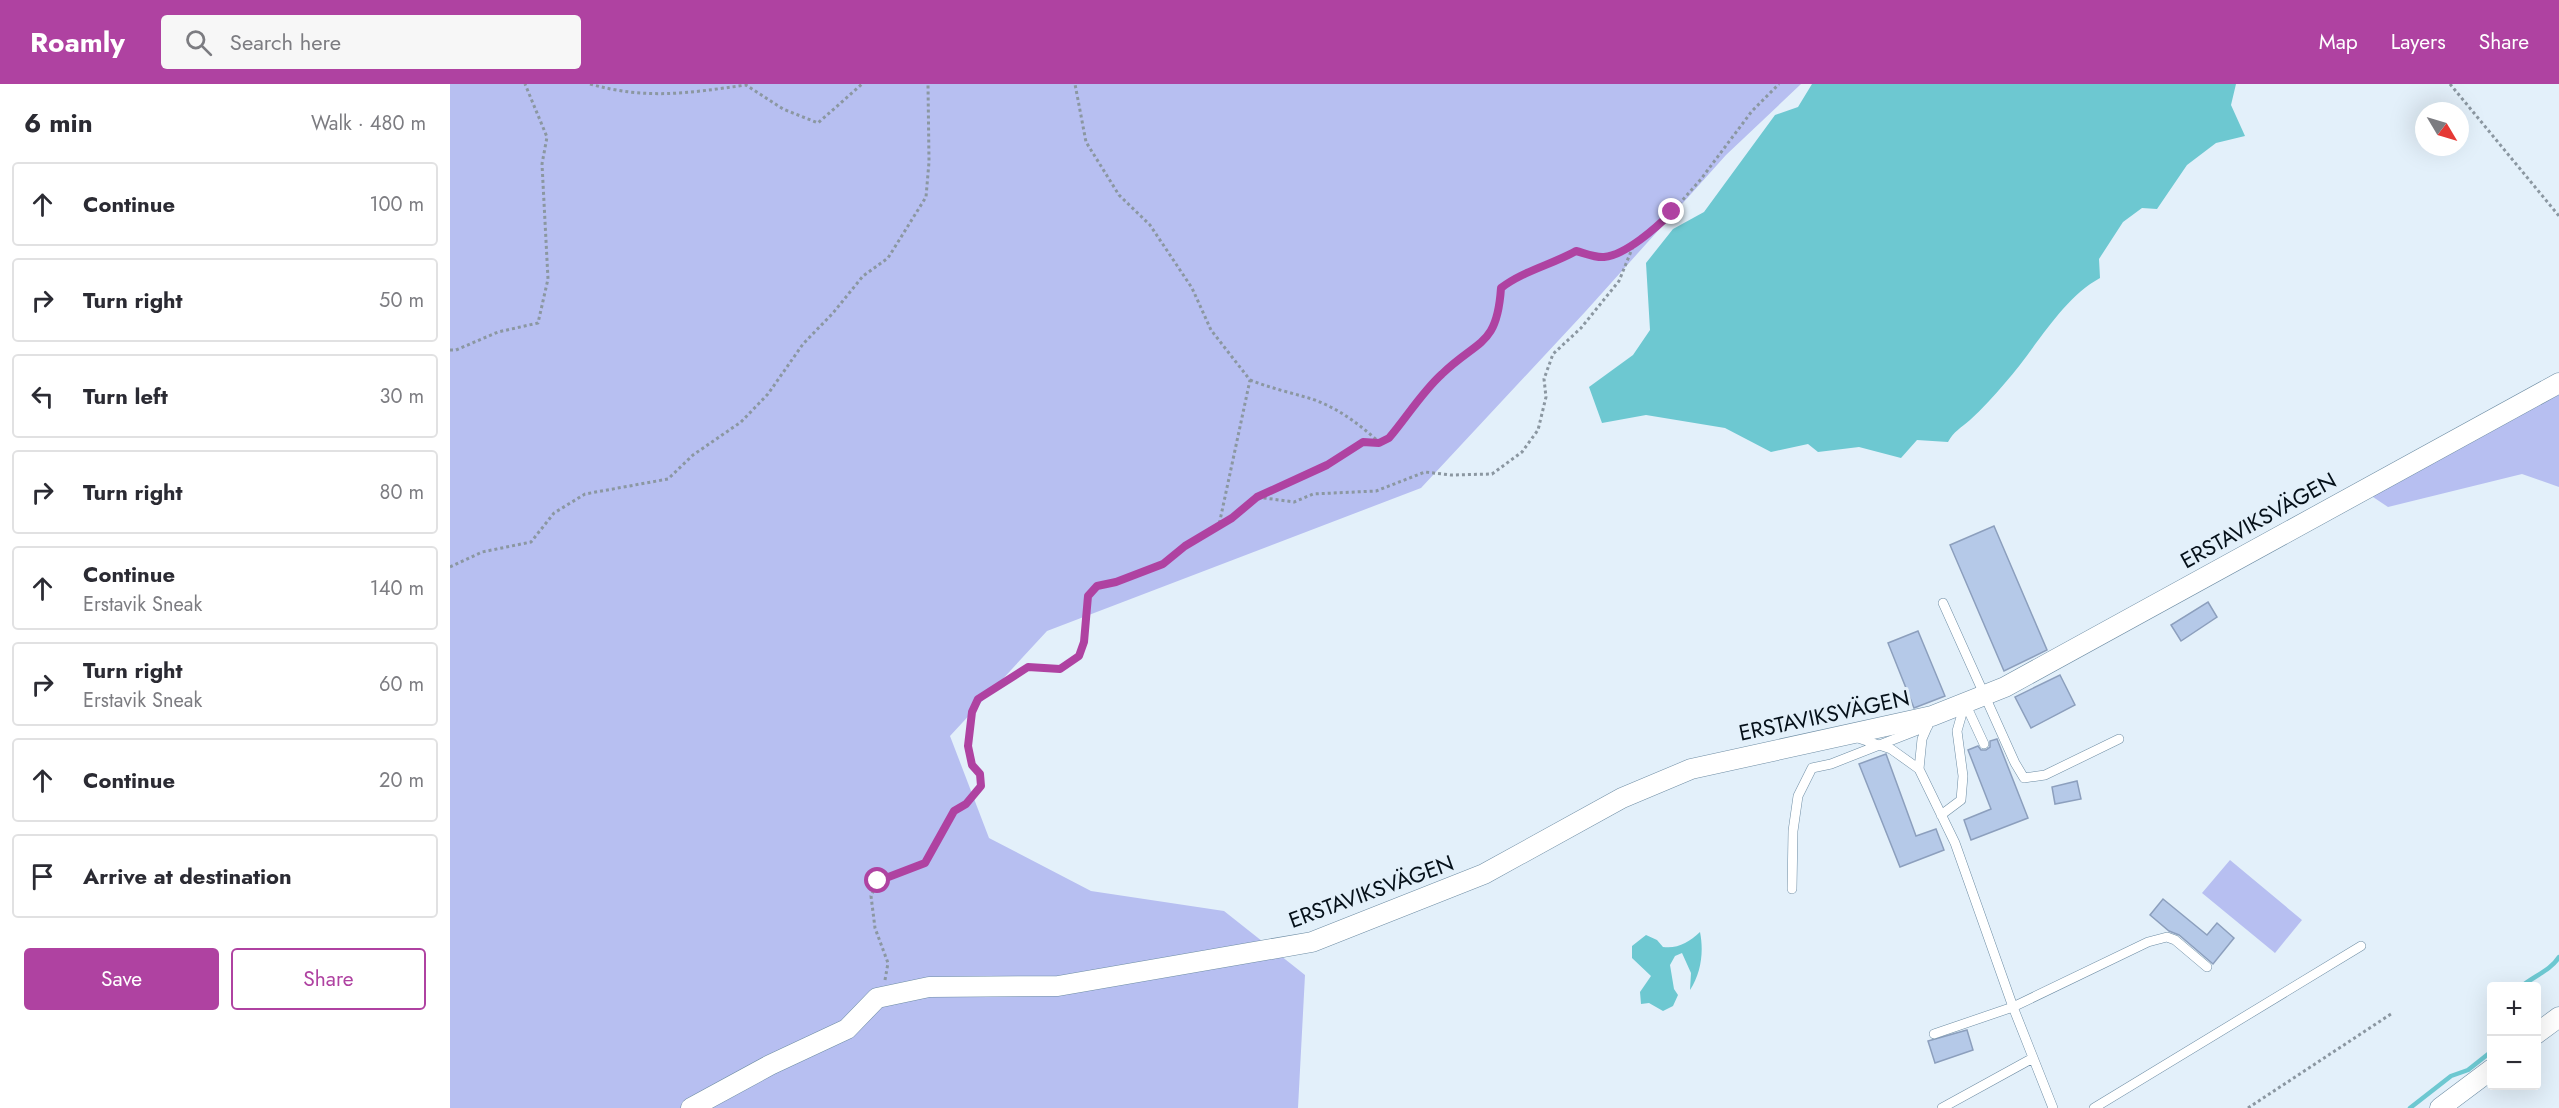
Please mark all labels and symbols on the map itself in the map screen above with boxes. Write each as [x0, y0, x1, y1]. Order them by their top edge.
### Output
north arrow [2415, 102, 2469, 156]
route end [1658, 198, 1684, 224]
street label: ERSTAVIKSVÄGEN [2174, 464, 2342, 576]
street label: ERSTAVIKSVÄGEN [1736, 681, 1912, 749]
street label: ERSTAVIKSVÄGEN [1284, 846, 1458, 936]
route start [864, 867, 890, 893]

